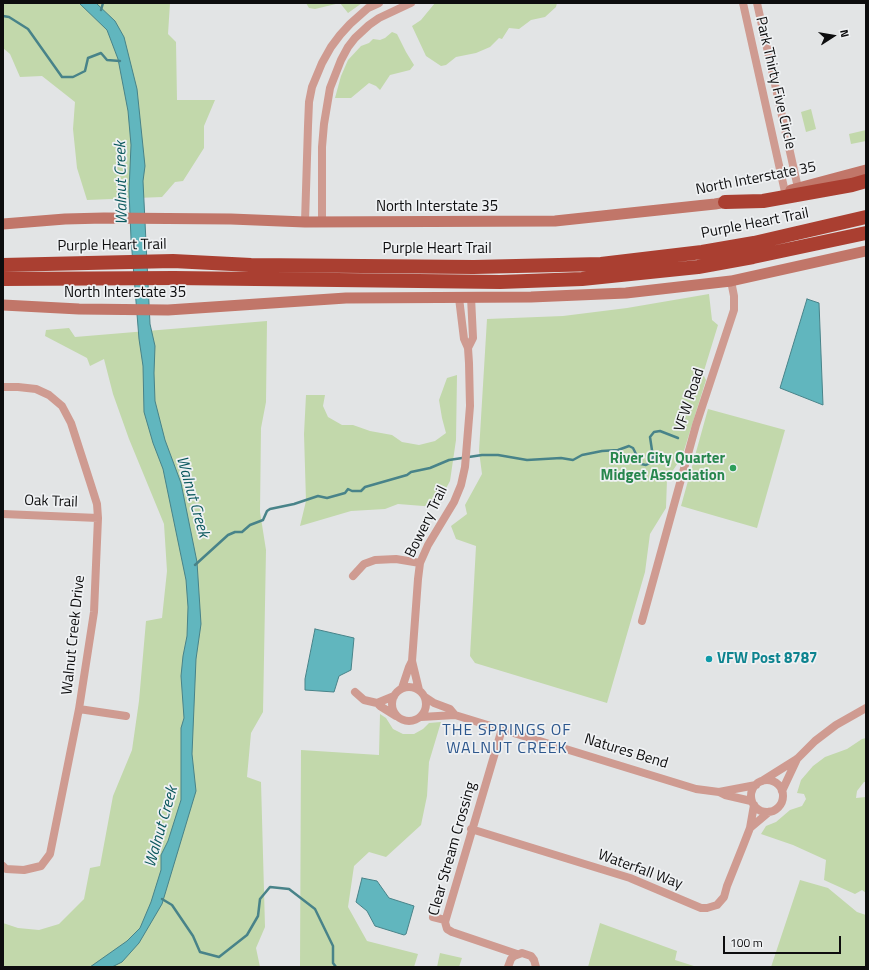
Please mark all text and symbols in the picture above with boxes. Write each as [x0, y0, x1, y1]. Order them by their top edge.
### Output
street label: Park Thirty Five Circle [751, 15, 799, 151]
north arrow [813, 16, 853, 56]
text: N [836, 28, 853, 39]
water label: Walnut Creek [112, 141, 132, 225]
street label: North Interstate 35 [694, 159, 818, 199]
street label: North Interstate 35 [376, 198, 498, 216]
street label: Purple Heart Trail [700, 205, 810, 243]
street label: Purple Heart Trail [57, 236, 167, 256]
street label: Purple Heart Trail [382, 240, 492, 258]
street label: North Interstate 35 [64, 284, 186, 302]
street label: VFW Road [671, 366, 709, 434]
place label: River City Quarter Midget Association [601, 450, 725, 485]
water label: Walnut Creek [171, 454, 213, 540]
marker: River City Quarter Midget Association [728, 463, 738, 473]
street label: Bowery Trail [402, 483, 452, 561]
street label: Oak Trail [24, 492, 78, 512]
street label: Walnut Creek Drive [59, 574, 89, 696]
place label: VFW Post 8787 [717, 650, 818, 668]
marker: VFW Post 8787 [704, 654, 714, 664]
district label: THE SPRINGS OF WALNUT CREEK [442, 721, 572, 759]
street label: Natures Bend [582, 731, 670, 773]
street label: Clear Stream Crossing [425, 780, 481, 918]
water label: Walnut Creek [141, 784, 183, 870]
street label: Waterfall Way [595, 846, 685, 894]
scale bar [725, 928, 843, 954]
text: 100 m [730, 933, 763, 952]

